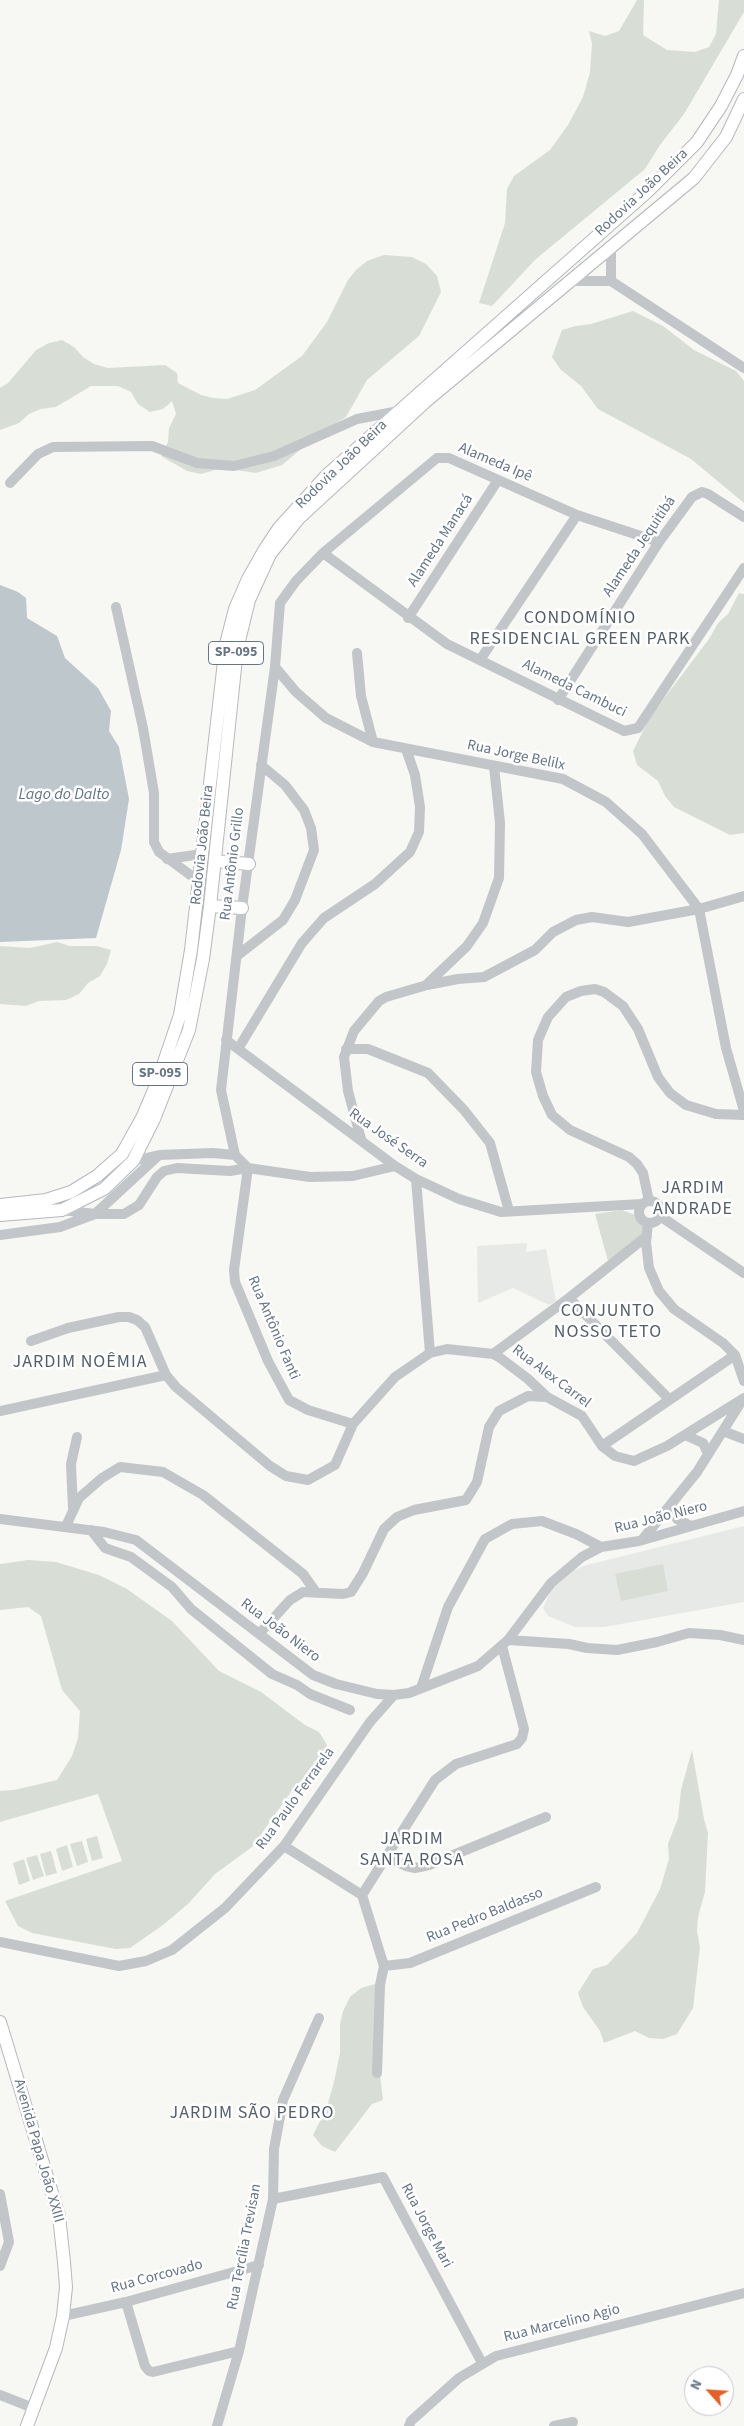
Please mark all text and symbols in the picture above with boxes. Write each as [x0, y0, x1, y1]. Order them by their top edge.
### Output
street label: Rodovia João Beira [592, 145, 692, 241]
street label: Rodovia João Beira [292, 417, 392, 513]
street label: Alameda Ipê [456, 439, 534, 487]
street label: Alameda Manacá [404, 491, 478, 591]
street label: Alameda Jequitibá [600, 493, 680, 601]
district label: CONDOMÍNIO RESIDENCIAL GREEN PARK [467, 608, 693, 650]
road number: SP-095 [208, 641, 264, 664]
street label: Alameda Cambuci [519, 656, 629, 722]
street label: Rua Jorge Belilx [465, 737, 567, 775]
street label: Rodovia João Beira [188, 784, 218, 906]
water label: Lago do Dalto [19, 785, 109, 805]
street label: Rua Antônio Grillo [217, 807, 249, 921]
road number: SP-095 [132, 1062, 188, 1086]
street label: Rua José Serra [345, 1105, 431, 1173]
district label: JARDIM ANDRADE [652, 1178, 734, 1220]
street label: Rua Antônio Fanti [243, 1273, 303, 1383]
district label: CONJUNTO NOSSO TETO [553, 1301, 663, 1344]
street label: Rua Alex Carrel [508, 1342, 594, 1412]
district label: JARDIM NOÊMIA [11, 1352, 149, 1374]
street label: Rua João Niero [613, 1498, 709, 1538]
street label: Rua João Niero [237, 1595, 323, 1667]
street label: Rua Paulo Ferrarela [253, 1744, 339, 1854]
district label: JARDIM SANTA ROSA [358, 1829, 466, 1872]
street label: Rua Pedro Baldasso [424, 1884, 546, 1948]
street label: Avenida Papa João XXIII [9, 2077, 67, 2225]
district label: JARDIM SÃO PEDRO [168, 2103, 336, 2125]
street label: Rua Jorge Mari [396, 2181, 456, 2271]
street label: Rua Tercília Trevisan [224, 2182, 266, 2312]
street label: Rua Corcovado [109, 2256, 205, 2298]
street label: Rua Marcelino Agio [502, 2301, 622, 2347]
north arrow [684, 2366, 734, 2416]
text: N [685, 2376, 707, 2393]

